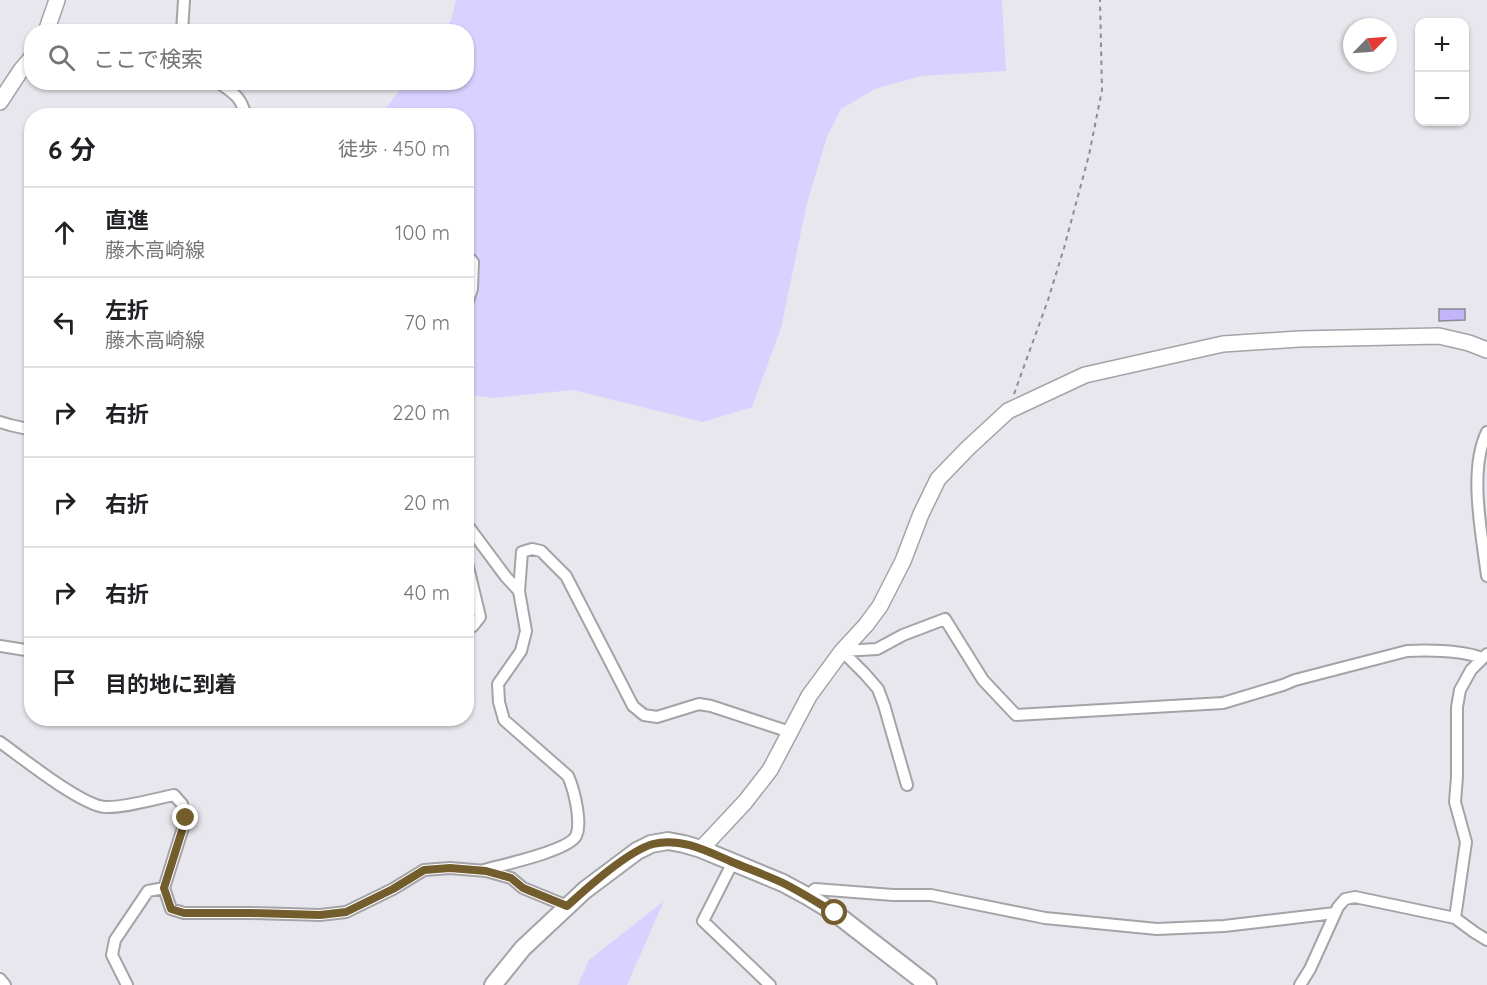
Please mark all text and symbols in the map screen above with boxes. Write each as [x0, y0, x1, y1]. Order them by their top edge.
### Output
north arrow [1343, 18, 1397, 72]
map controls [1415, 18, 1469, 126]
button: + [1415, 18, 1469, 72]
search box [24, 24, 474, 90]
icon: search [45, 41, 78, 74]
text: ここで検索 [93, 45, 203, 73]
button: − [1415, 72, 1469, 126]
text: 6 分 [48, 133, 96, 166]
text: 徒歩 · 450 m [338, 136, 450, 161]
text: 直進 [105, 206, 149, 234]
icon: ahead [48, 216, 81, 249]
text: 100 m [395, 220, 450, 245]
text: 藤木高崎線 [105, 237, 205, 262]
text: 左折 [105, 296, 149, 324]
icon: left [48, 306, 81, 339]
text: 70 m [404, 310, 450, 335]
text: 藤木高崎線 [105, 327, 205, 352]
icon: right [48, 396, 81, 429]
text: 右折 [105, 400, 149, 428]
text: 220 m [392, 400, 450, 425]
icon: right [48, 486, 81, 519]
text: 右折 [105, 490, 149, 518]
text: 20 m [403, 490, 450, 515]
icon: right [48, 576, 81, 609]
text: 右折 [105, 580, 149, 608]
text: 40 m [404, 580, 450, 605]
icon: arrive [48, 666, 81, 699]
text: 目的地に到着 [105, 670, 237, 698]
route end [172, 804, 198, 830]
route start [821, 899, 847, 925]

